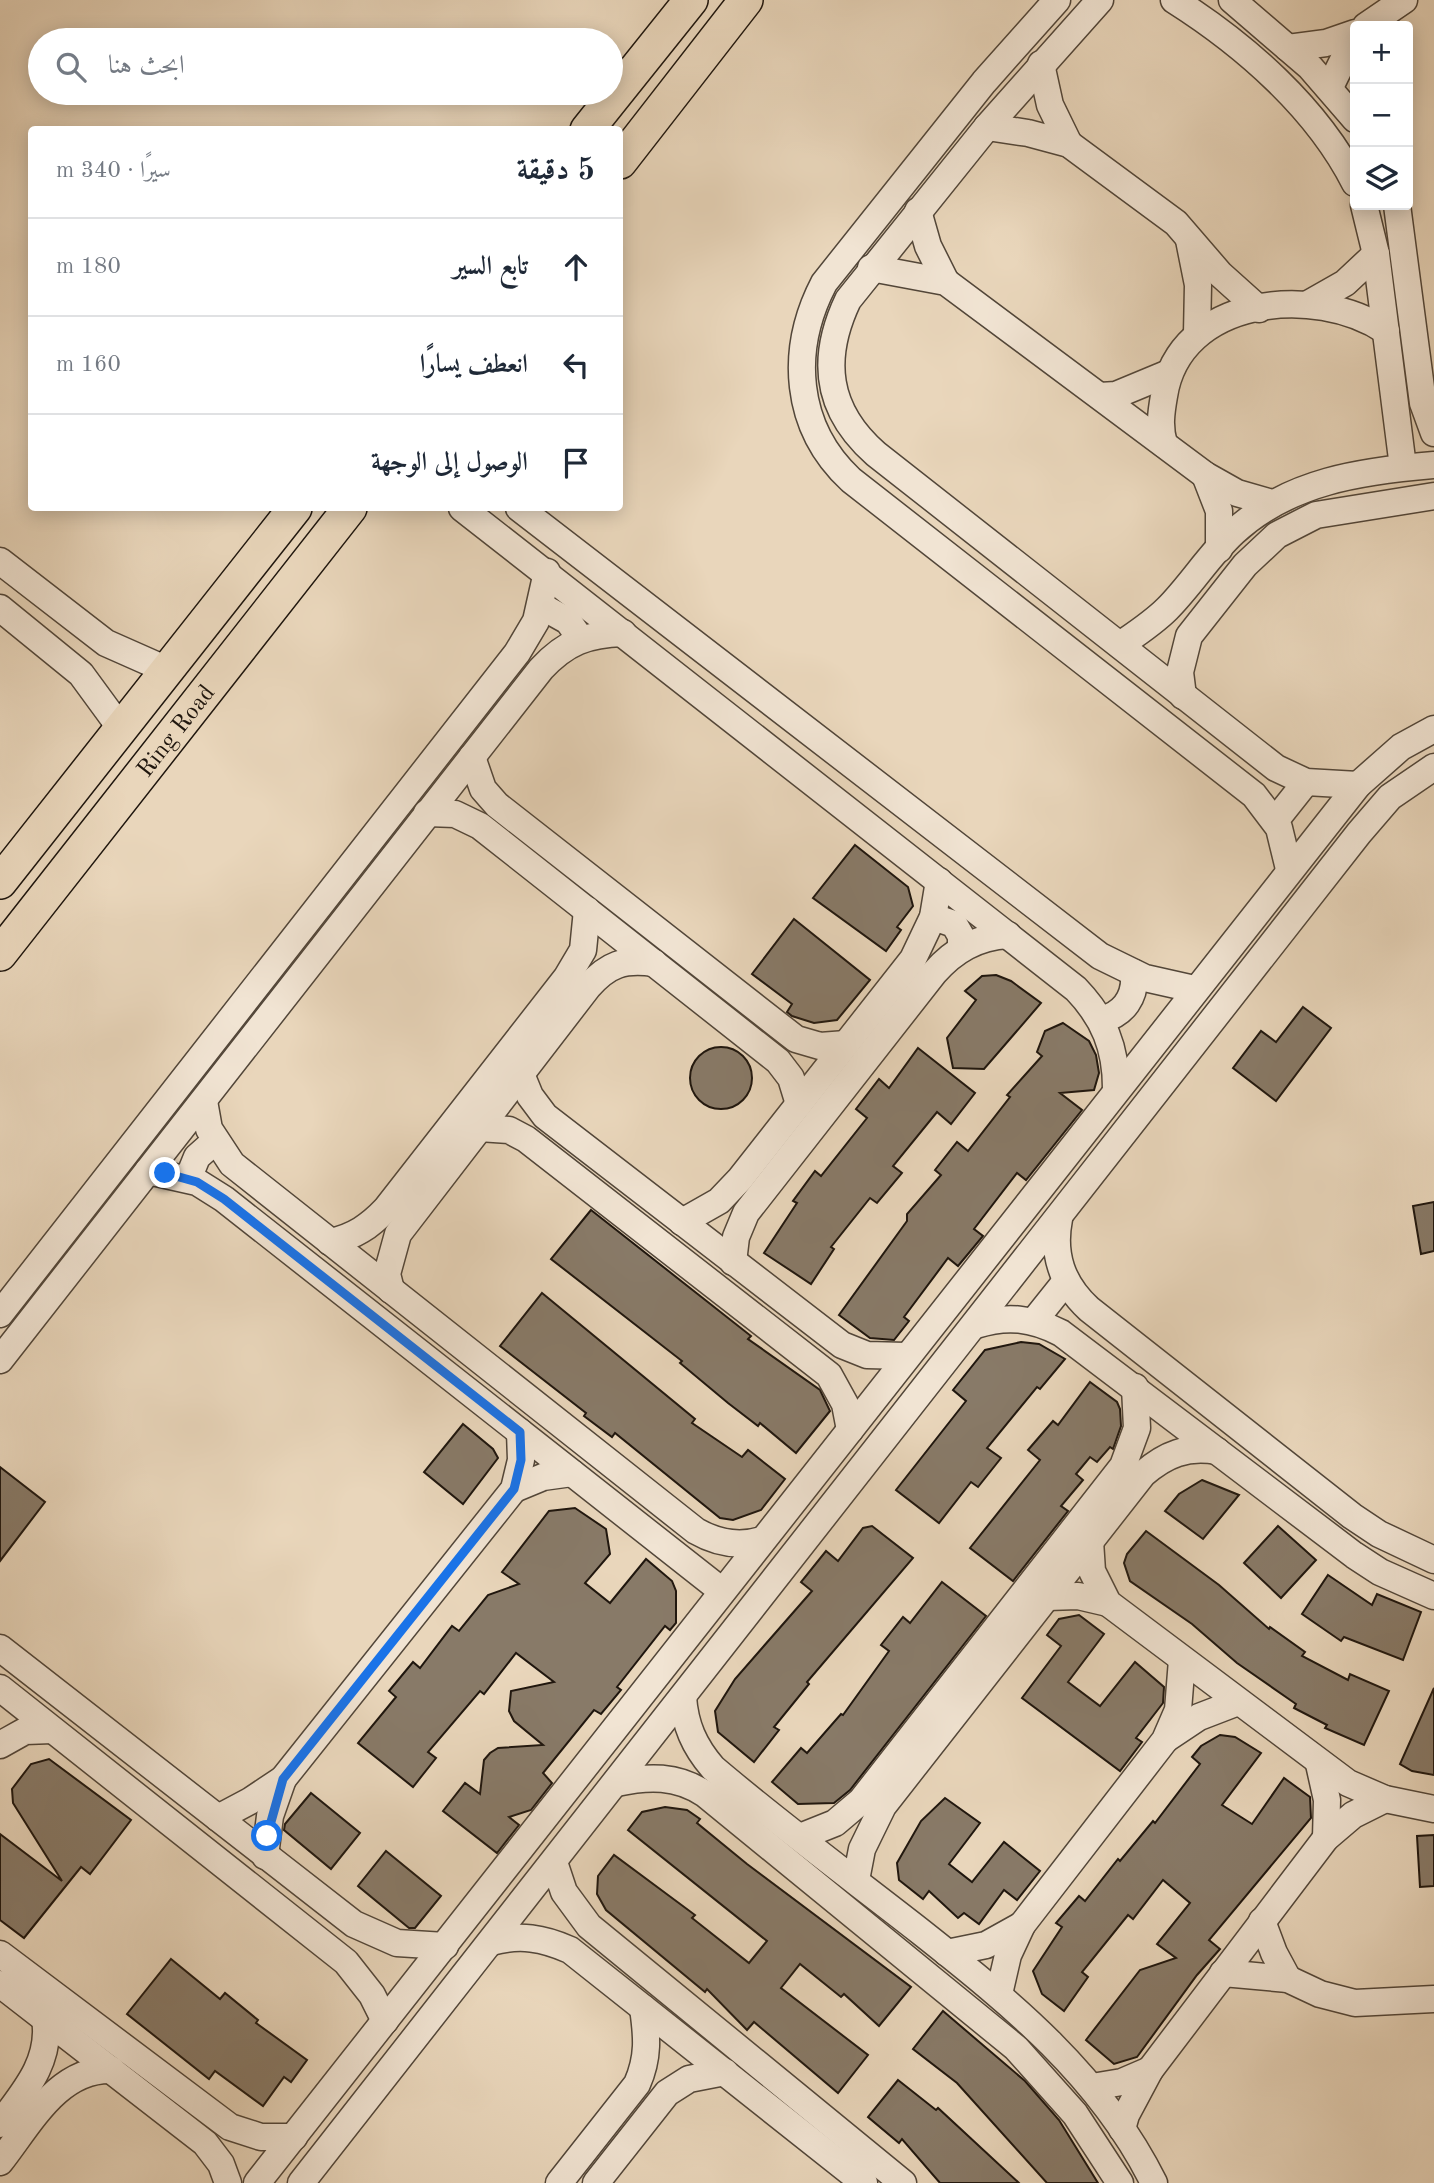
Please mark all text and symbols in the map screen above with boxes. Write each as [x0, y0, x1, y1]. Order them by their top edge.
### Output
map controls [1350, 21, 1413, 210]
button: + [1350, 21, 1413, 84]
search box [28, 28, 623, 105]
icon: search [52, 48, 90, 86]
text: ابحث هنا [108, 53, 185, 79]
button: − [1350, 84, 1413, 147]
button: layers [1350, 147, 1413, 210]
text: 5 دقيقة [517, 156, 595, 186]
text: سيرًا · 340 m [56, 159, 171, 182]
icon: ahead [557, 248, 595, 286]
text: تابع السير [453, 254, 528, 280]
text: 180 m [56, 255, 121, 278]
icon: left [557, 346, 595, 384]
text: انعطف يسارًا [420, 352, 528, 378]
text: 160 m [56, 353, 121, 376]
icon: arrive [557, 444, 595, 482]
text: الوصول إلى الوجهة [371, 450, 528, 476]
street label: Ring Road [134, 681, 220, 782]
route end [149, 1157, 180, 1188]
route start [251, 1820, 282, 1851]

